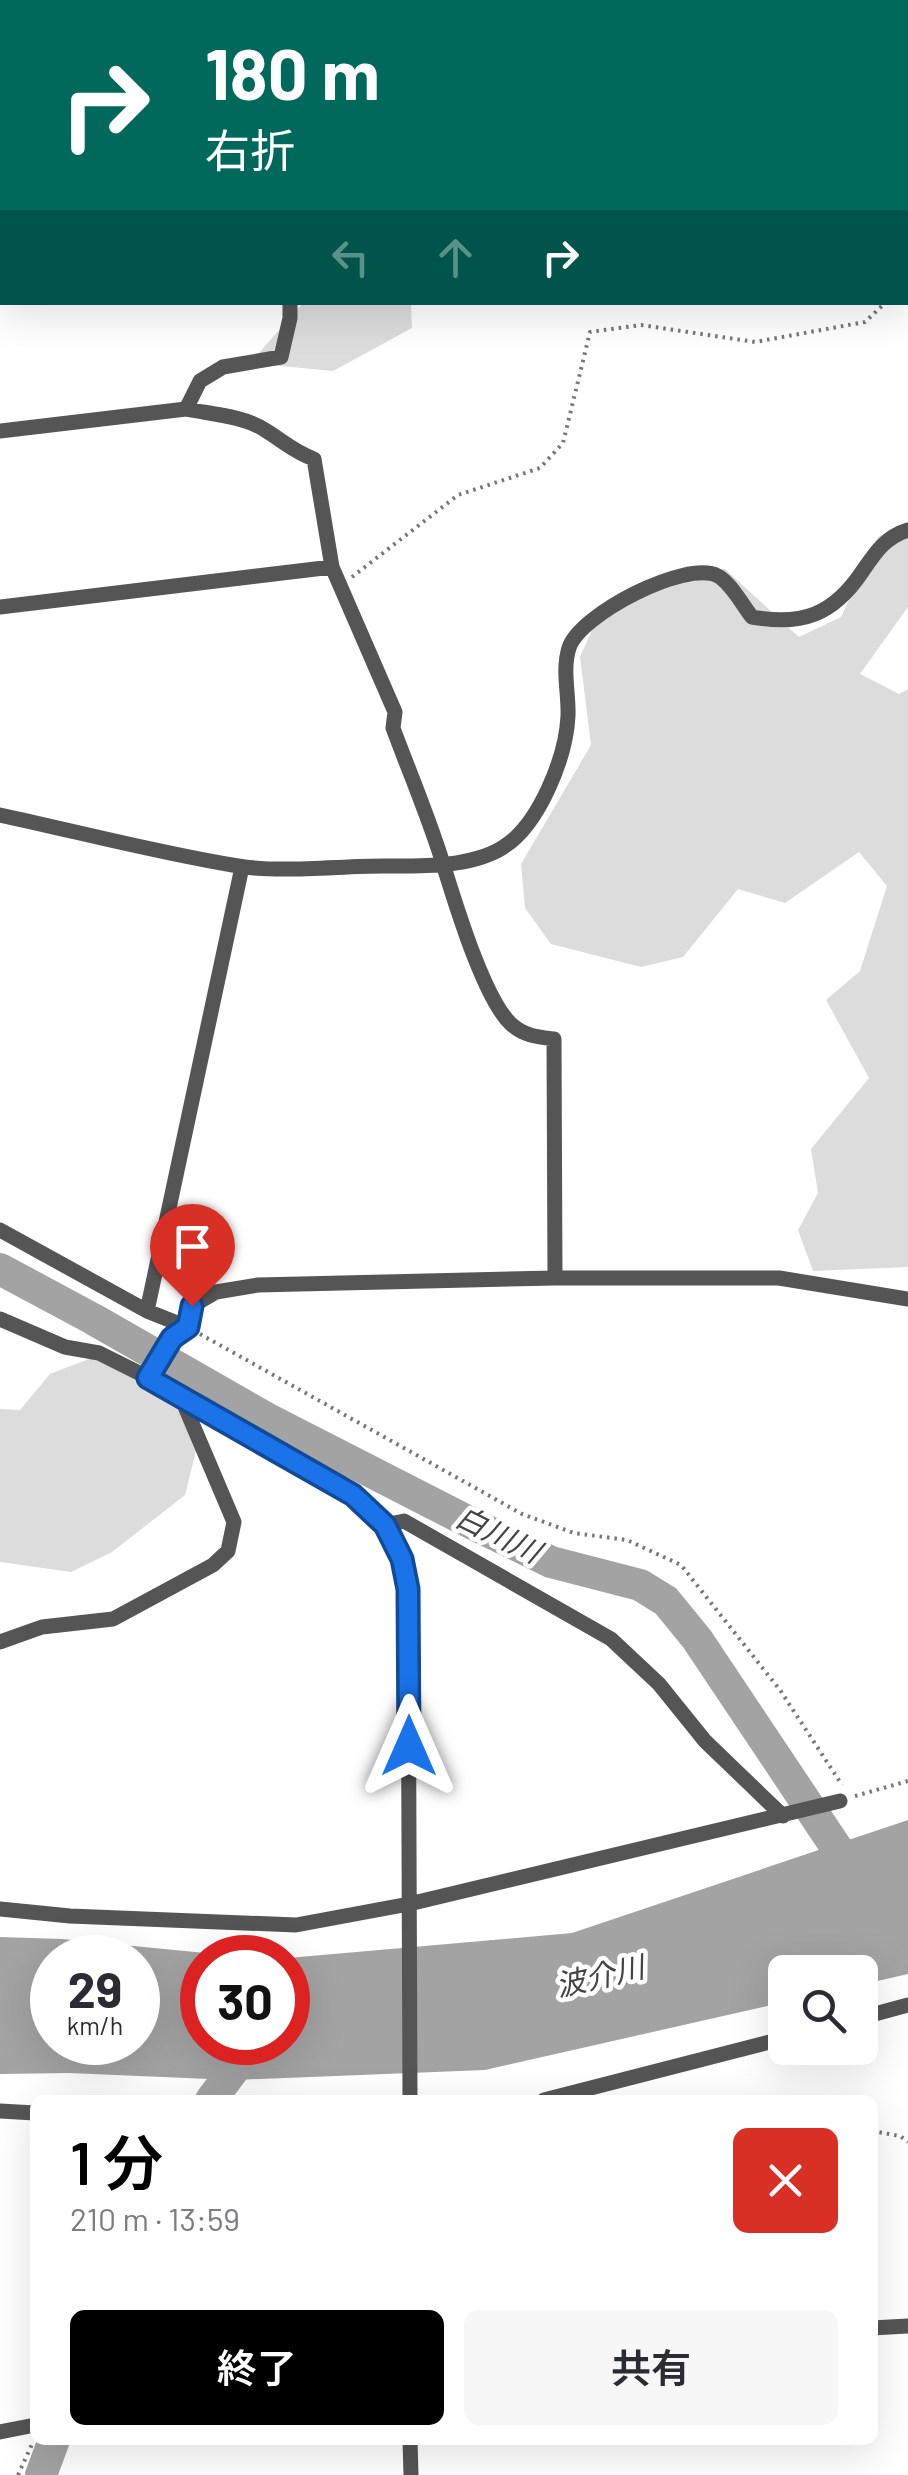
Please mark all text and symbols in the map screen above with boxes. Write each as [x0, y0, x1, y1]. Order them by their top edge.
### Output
text: 180 m [205, 30, 380, 114]
icon: right [40, 40, 170, 170]
text: 右折 [205, 122, 295, 176]
icon: left [323, 230, 378, 285]
icon: ahead [428, 230, 483, 285]
icon: right [533, 230, 588, 285]
pin [150, 1204, 235, 1307]
icon: arrive [165, 1219, 220, 1274]
water label: 白川川 [451, 1497, 550, 1570]
position arrow [357, 1694, 461, 1798]
speed limit sign: 30 [180, 1935, 310, 2065]
water label: 波介川 [552, 1947, 650, 2003]
map controls [768, 1955, 878, 2065]
button: search [768, 1955, 878, 2065]
text: 29 [68, 1958, 122, 2018]
text: km/h [67, 2010, 123, 2040]
text: 1 分 [70, 2125, 163, 2197]
button: close [733, 2128, 838, 2233]
text: 210 m · 13:59 [70, 2199, 240, 2237]
button: 終了 [70, 2310, 444, 2425]
button: 共有 [464, 2310, 838, 2425]

